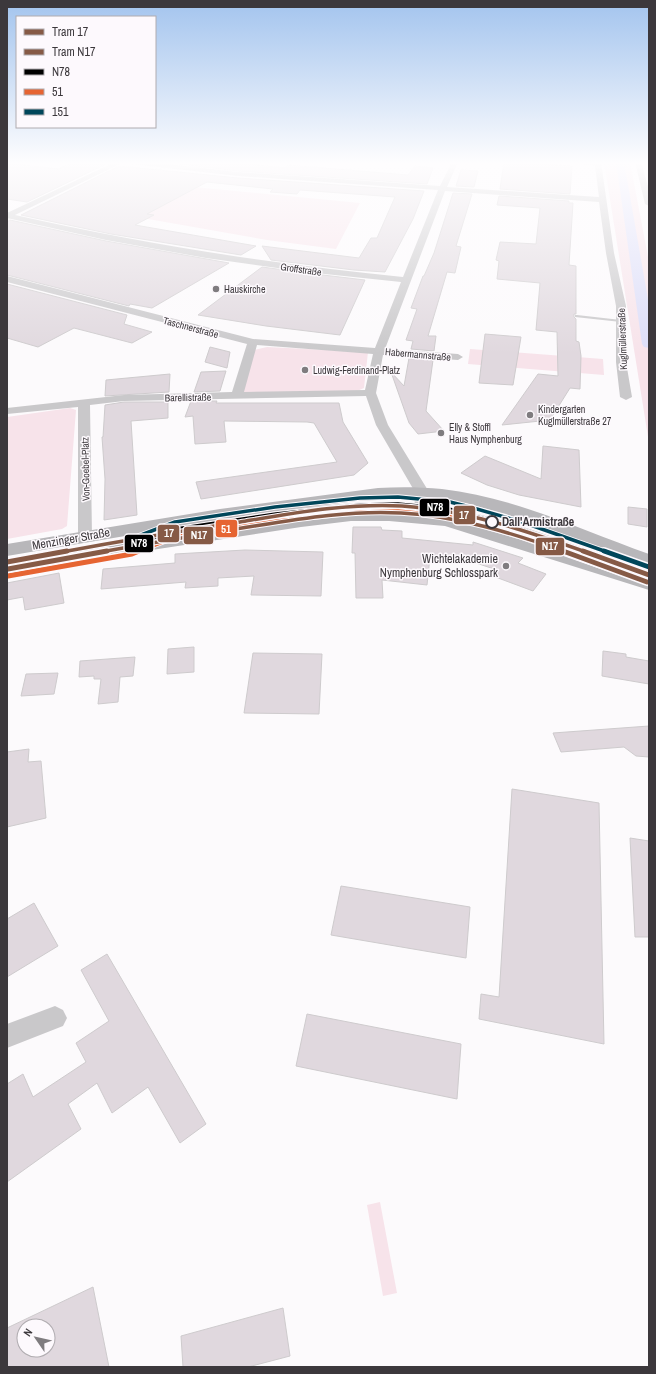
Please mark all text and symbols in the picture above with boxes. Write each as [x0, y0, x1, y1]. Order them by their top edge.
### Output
legend [16, 16, 156, 128]
text: Tram 17 [52, 24, 89, 40]
text: Tram N17 [52, 44, 96, 60]
text: N78 [52, 64, 70, 80]
text: 51 [52, 84, 63, 100]
text: 151 [52, 104, 69, 120]
street label: Groffstraße [280, 260, 323, 279]
place label: Hauskirche [224, 283, 266, 296]
marker: Hauskirche [211, 284, 221, 294]
street label: Kuglmüllerstraße [615, 307, 630, 370]
street label: Taschnerstraße [162, 314, 220, 341]
street label: Habermannstraße [384, 345, 452, 364]
place label: Ludwig-Ferdinand-Platz [313, 364, 400, 377]
marker: Ludwig-Ferdinand-Platz [300, 365, 310, 375]
street label: Barellistraße [165, 391, 212, 404]
place label: Kindergarten Kuglmüllerstraße 27 [538, 403, 612, 428]
marker: Kindergarten Kuglmüllerstraße 27 [525, 410, 535, 420]
place label: Elly & Stoffl Haus Nymphenburg [449, 421, 522, 446]
marker: Elly & Stoffl Haus Nymphenburg [436, 428, 446, 438]
street label: Von-Goebel-Platz [78, 437, 93, 501]
line badge: N78 [419, 498, 450, 517]
text: N78 [427, 500, 443, 514]
line badge: 17 [453, 505, 476, 525]
text: 17 [459, 508, 469, 522]
place label: Dall'Armistraße [502, 514, 575, 530]
marker: Dall'Armistraße [485, 515, 499, 529]
line badge: 51 [215, 519, 238, 538]
text: 51 [221, 522, 231, 536]
street label: Menzinger Straße [31, 524, 111, 554]
line badge: 17 [157, 524, 180, 543]
text: 17 [164, 526, 174, 540]
line badge: N17 [183, 526, 214, 545]
text: N17 [191, 528, 207, 542]
line badge: N78 [124, 534, 154, 553]
text: N78 [131, 536, 147, 550]
line badge: N17 [535, 537, 565, 556]
text: N17 [542, 539, 558, 553]
place label: Wichtelakademie Nymphenburg Schlosspark [380, 551, 498, 581]
marker: Wichtelakademie Nymphenburg Schlosspark [501, 561, 511, 571]
north arrow [16, 1318, 56, 1358]
text: N [20, 1326, 35, 1339]

